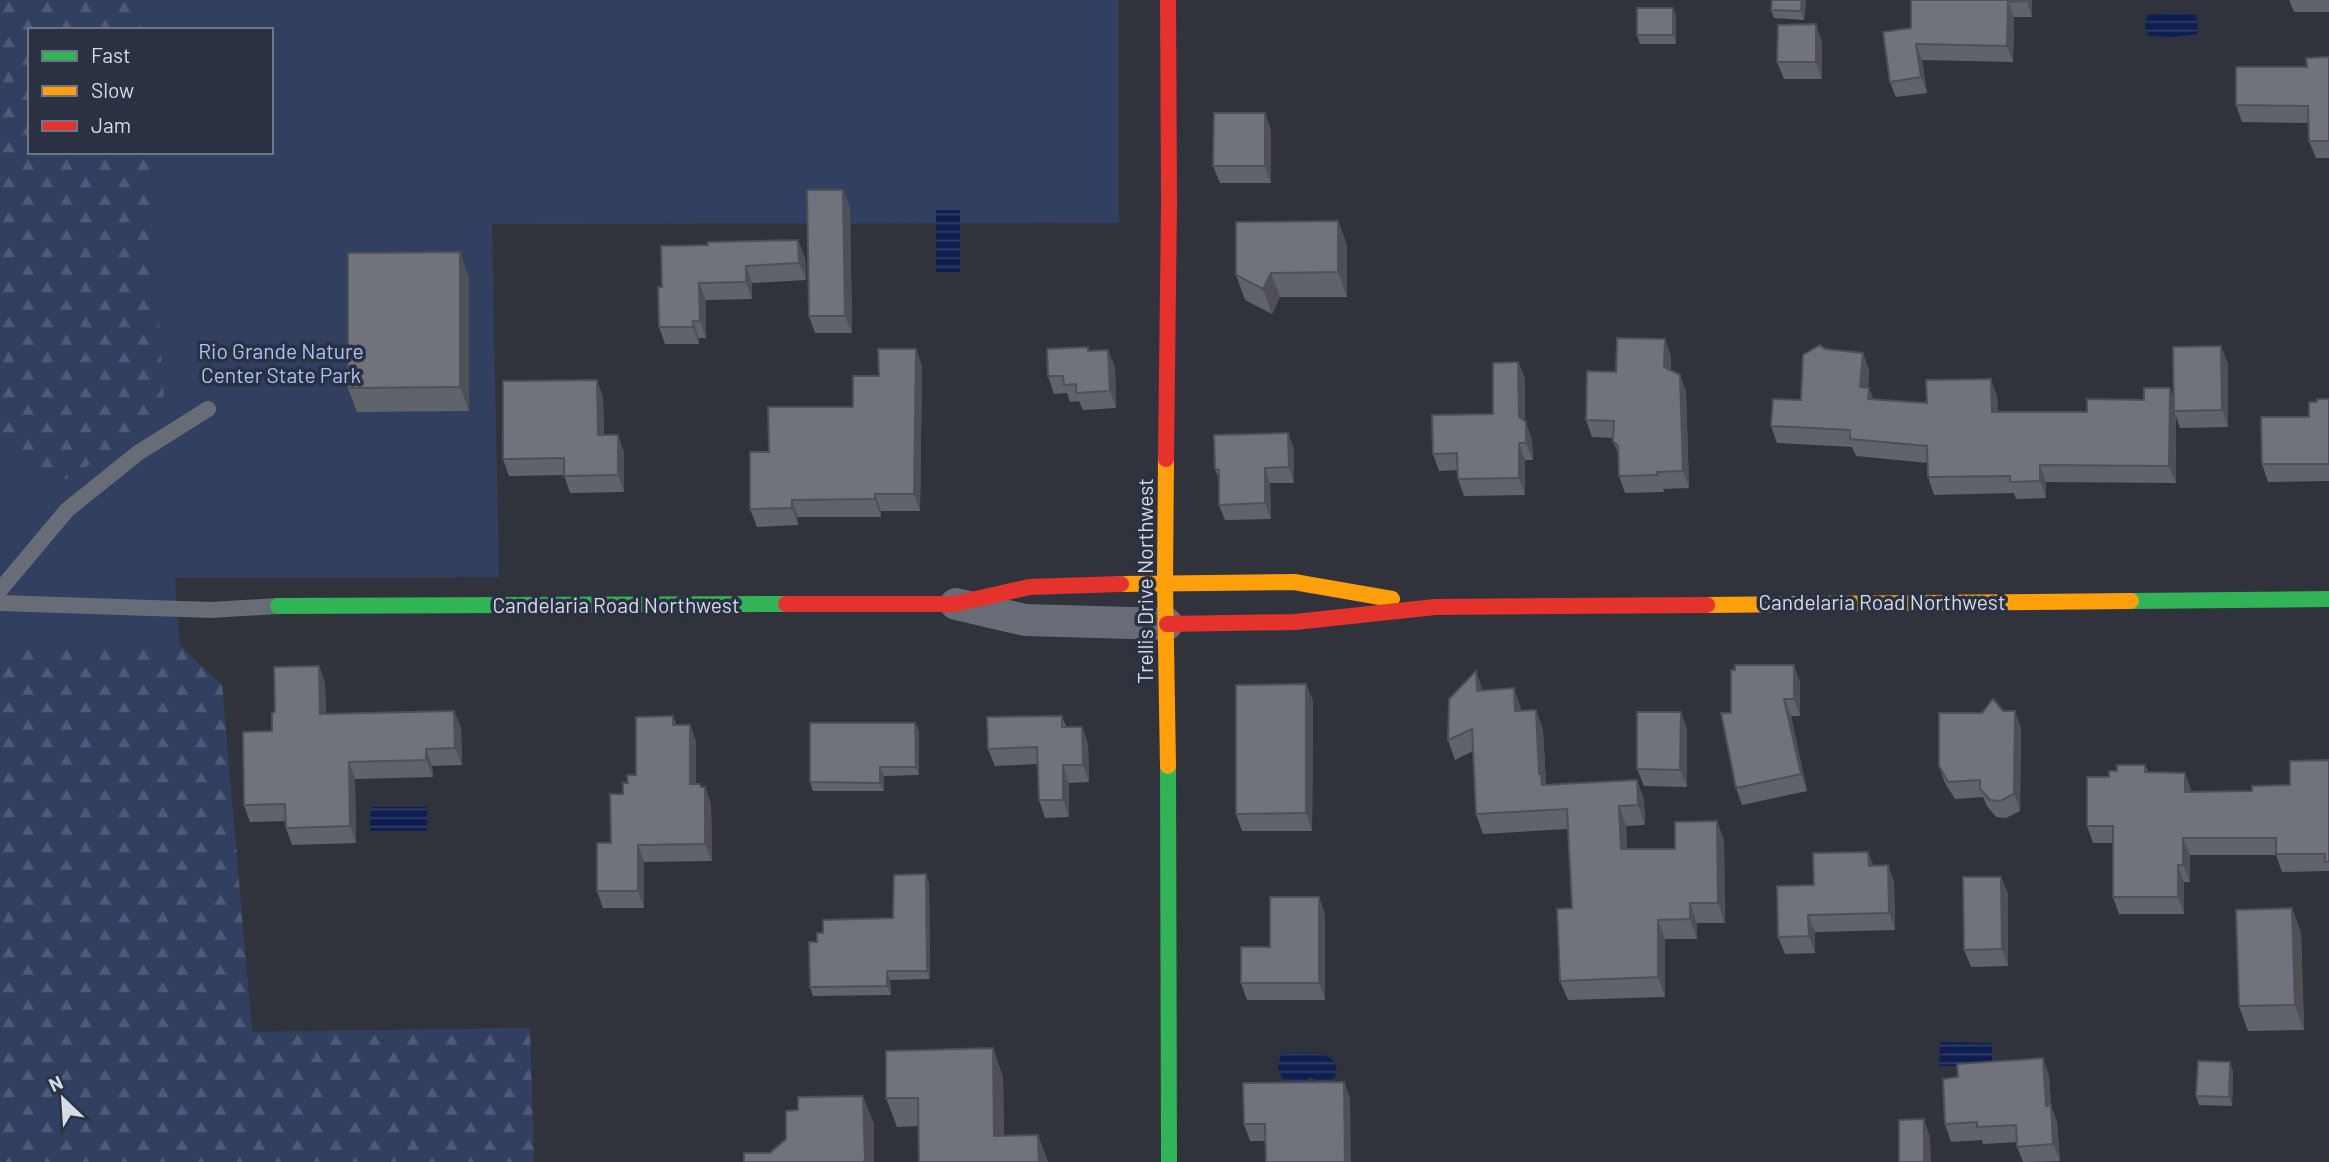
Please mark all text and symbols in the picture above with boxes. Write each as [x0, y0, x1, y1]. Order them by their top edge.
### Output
legend [28, 28, 273, 154]
text: Fast [91, 42, 131, 67]
text: Slow [91, 77, 134, 102]
text: Jam [91, 112, 131, 137]
park label: Rio Grande Nature Center State Park [198, 338, 364, 387]
street label: Trellis Drive Northwest [1132, 478, 1157, 684]
street label: Candelaria Road Northwest [1758, 589, 2006, 614]
street label: Candelaria Road Northwest [492, 592, 740, 617]
north arrow [28, 1064, 98, 1134]
text: N [45, 1070, 66, 1096]

